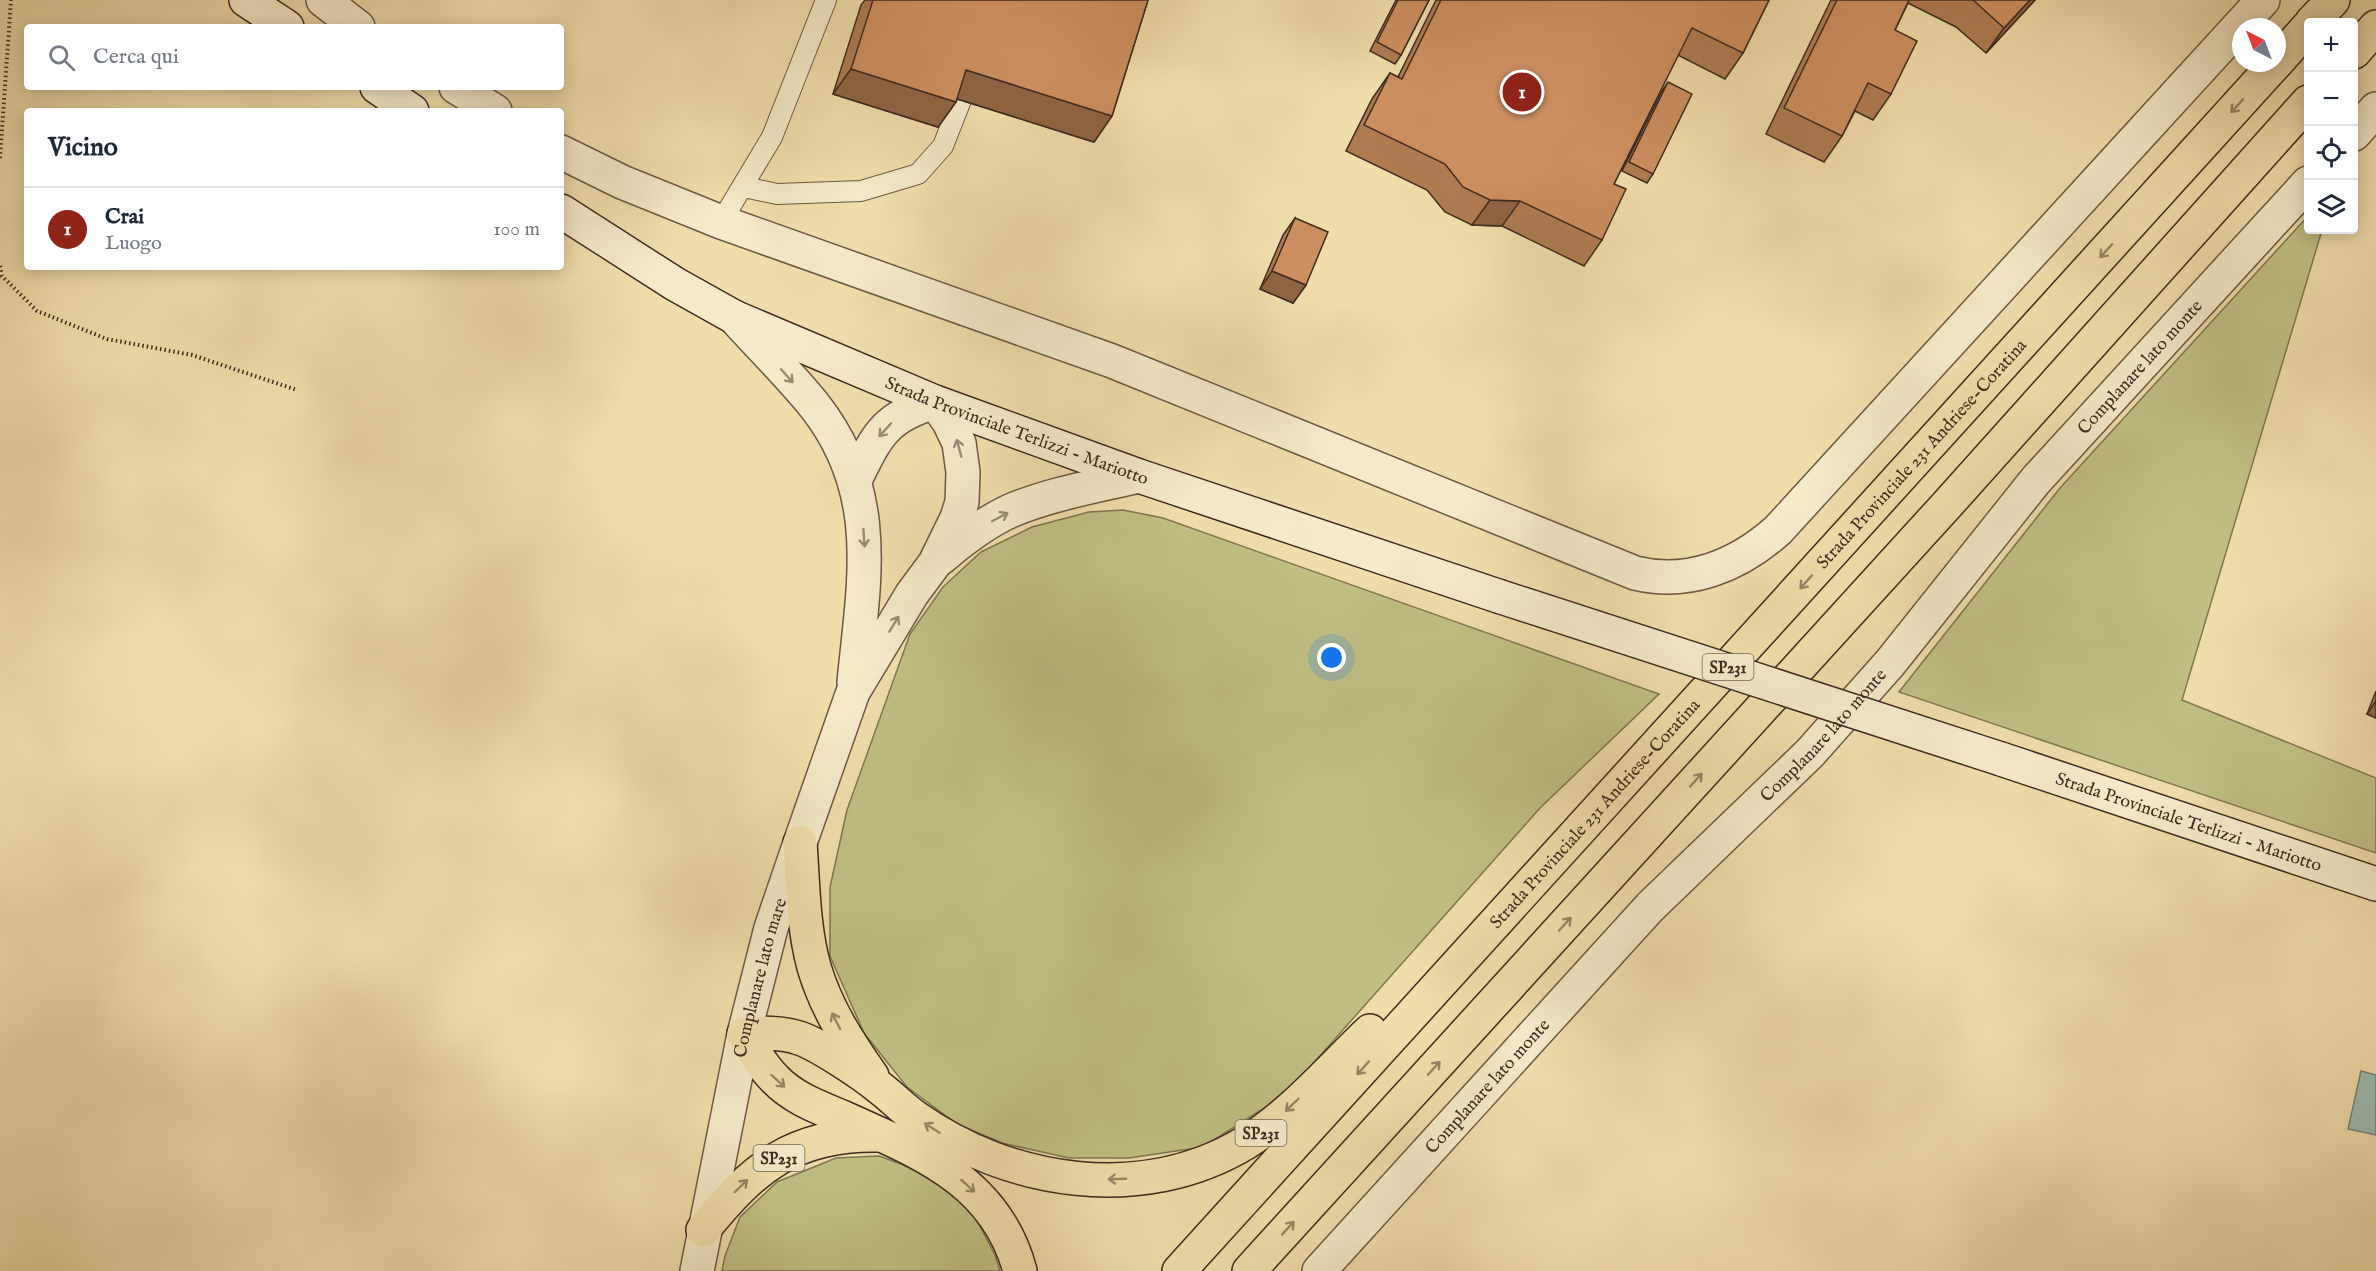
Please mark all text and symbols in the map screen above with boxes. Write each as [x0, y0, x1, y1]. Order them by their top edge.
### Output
north arrow [2232, 18, 2286, 72]
map controls [2304, 18, 2358, 234]
button: + [2304, 18, 2358, 72]
search box [24, 24, 564, 90]
icon: search [45, 41, 78, 74]
text: Cerca qui [93, 43, 179, 71]
pin: 1 [1502, 70, 1541, 115]
button: − [2304, 72, 2358, 126]
one-way arrow [2229, 99, 2244, 114]
button: locate [2304, 126, 2358, 180]
text: Vicino [48, 131, 118, 164]
button: layers [2304, 180, 2358, 234]
text: Crai [105, 203, 144, 231]
text: 1 [64, 217, 71, 242]
text: 100 m [493, 217, 540, 242]
text: Luogo [105, 231, 162, 256]
one-way arrow [2099, 243, 2113, 258]
street label: Complanare lato monte [2073, 296, 2208, 440]
street label: Strada Provinciale 231 Andriese-Coratina [1812, 335, 2033, 574]
one-way arrow [780, 368, 794, 383]
street label: Strada Provinciale Terlizzi - Mariotto [881, 372, 1151, 491]
one-way arrow [878, 422, 892, 437]
one-way arrow [953, 439, 965, 458]
one-way arrow [990, 511, 1008, 522]
one-way arrow [859, 528, 870, 548]
one-way arrow [1799, 574, 1813, 589]
one-way arrow [888, 616, 900, 633]
your location [1317, 643, 1346, 672]
road number: SP231 [1702, 654, 1754, 680]
street label: Complanare lato monte [1756, 665, 1892, 808]
street label: Strada Provinciale 231 Andriese-Coratina [1485, 695, 1706, 934]
street label: Strada Provinciale Terlizzi - Mariotto [2052, 768, 2325, 878]
one-way arrow [1689, 772, 1704, 787]
street label: Complanare lato mare [730, 895, 793, 1060]
one-way arrow [1558, 917, 1572, 932]
one-way arrow [830, 1013, 842, 1031]
street label: Complanare lato monte [1421, 1015, 1556, 1160]
one-way arrow [1356, 1060, 1370, 1075]
one-way arrow [1427, 1061, 1441, 1076]
one-way arrow [770, 1074, 785, 1088]
one-way arrow [1285, 1098, 1300, 1113]
road number: SP231 [1236, 1120, 1286, 1146]
one-way arrow [924, 1122, 941, 1134]
road number: SP231 [754, 1145, 804, 1171]
one-way arrow [1108, 1173, 1128, 1184]
one-way arrow [733, 1178, 748, 1193]
one-way arrow [960, 1179, 975, 1193]
one-way arrow [1281, 1221, 1295, 1236]

